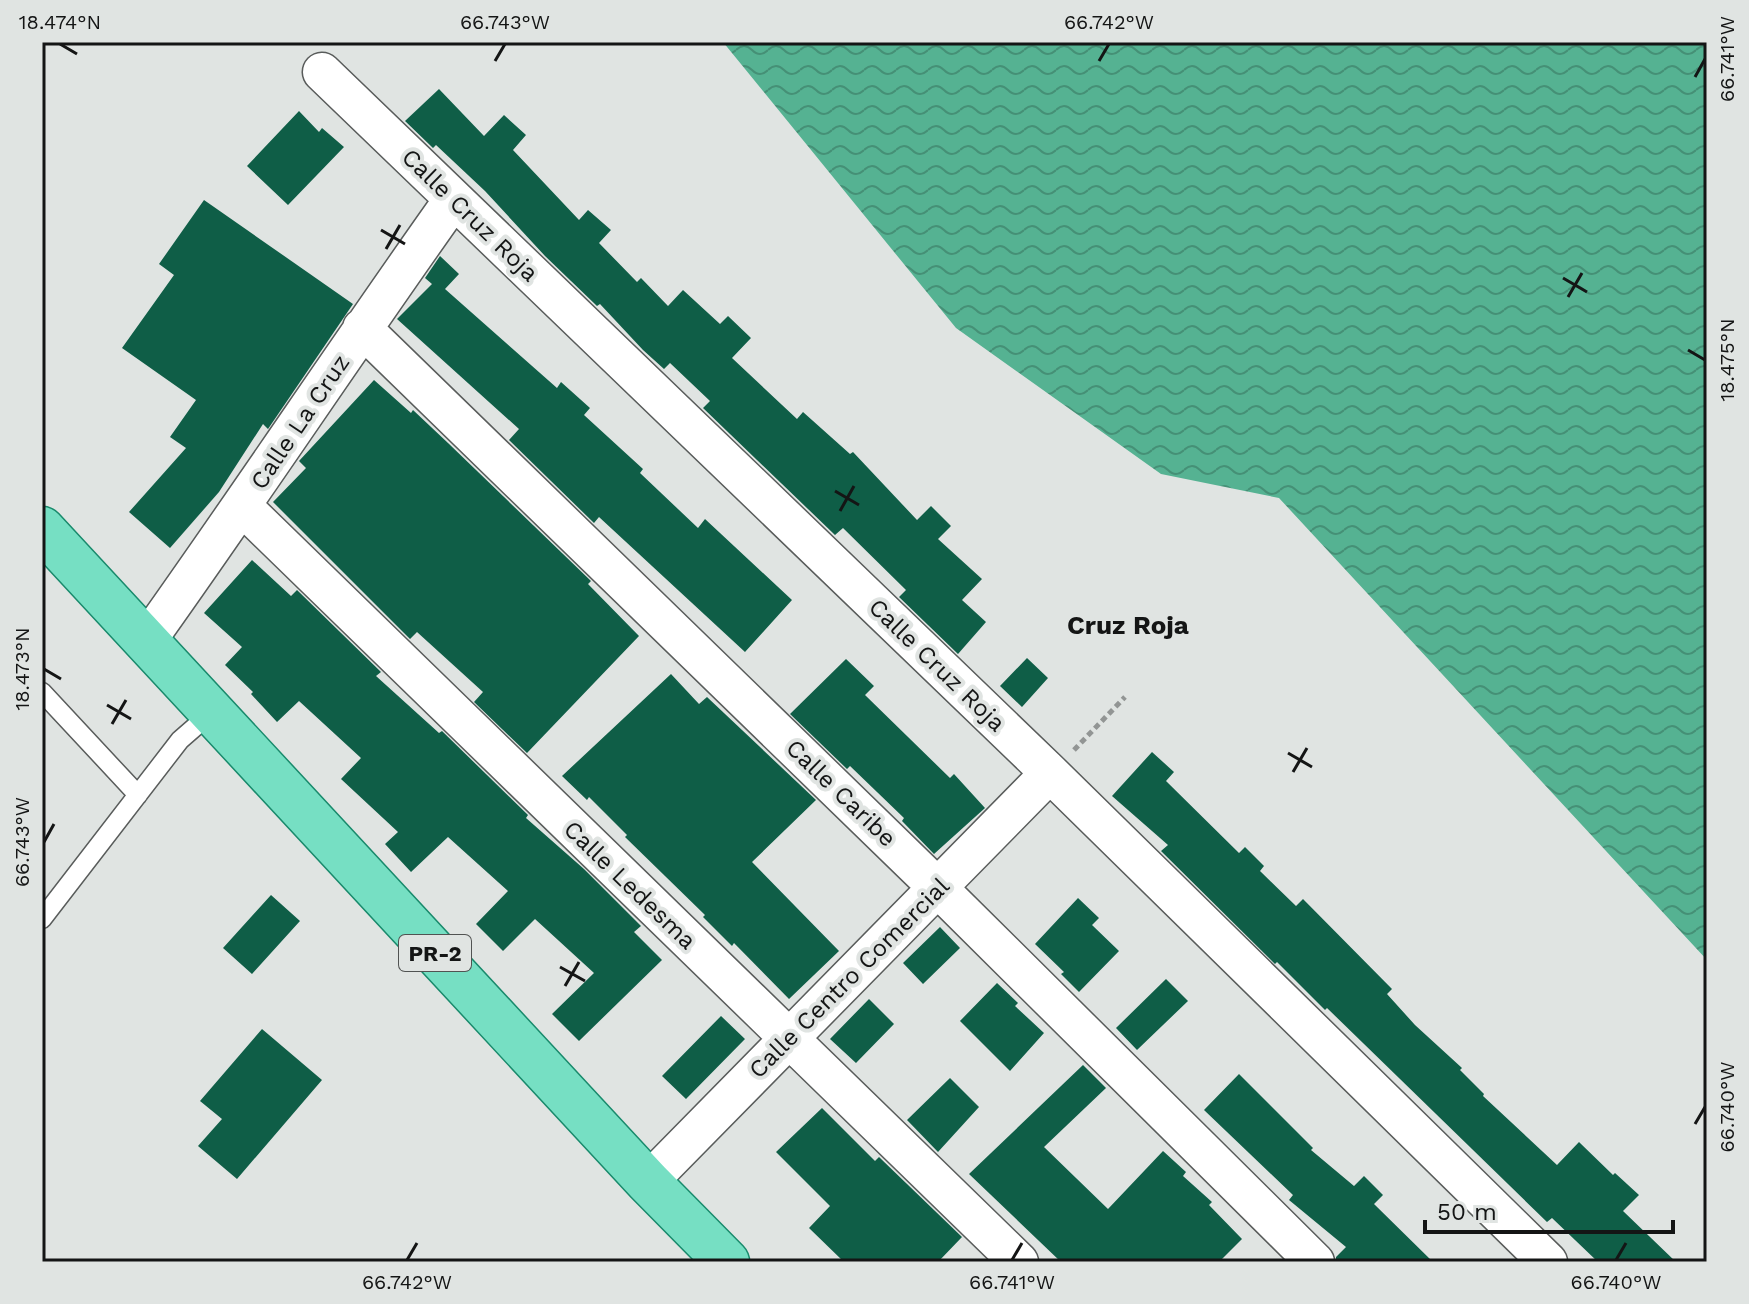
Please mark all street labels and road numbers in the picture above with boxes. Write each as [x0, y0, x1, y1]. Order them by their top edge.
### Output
street label: Calle Cruz Roja [396, 143, 544, 287]
street label: Calle La Cruz [245, 349, 355, 495]
street label: Calle Cruz Roja [863, 593, 1011, 737]
street label: Calle Caribe [780, 734, 902, 852]
street label: Calle Ledesma [558, 815, 702, 955]
street label: Calle Centro Comercial [743, 872, 955, 1084]
road number: PR-2 [399, 935, 471, 971]

